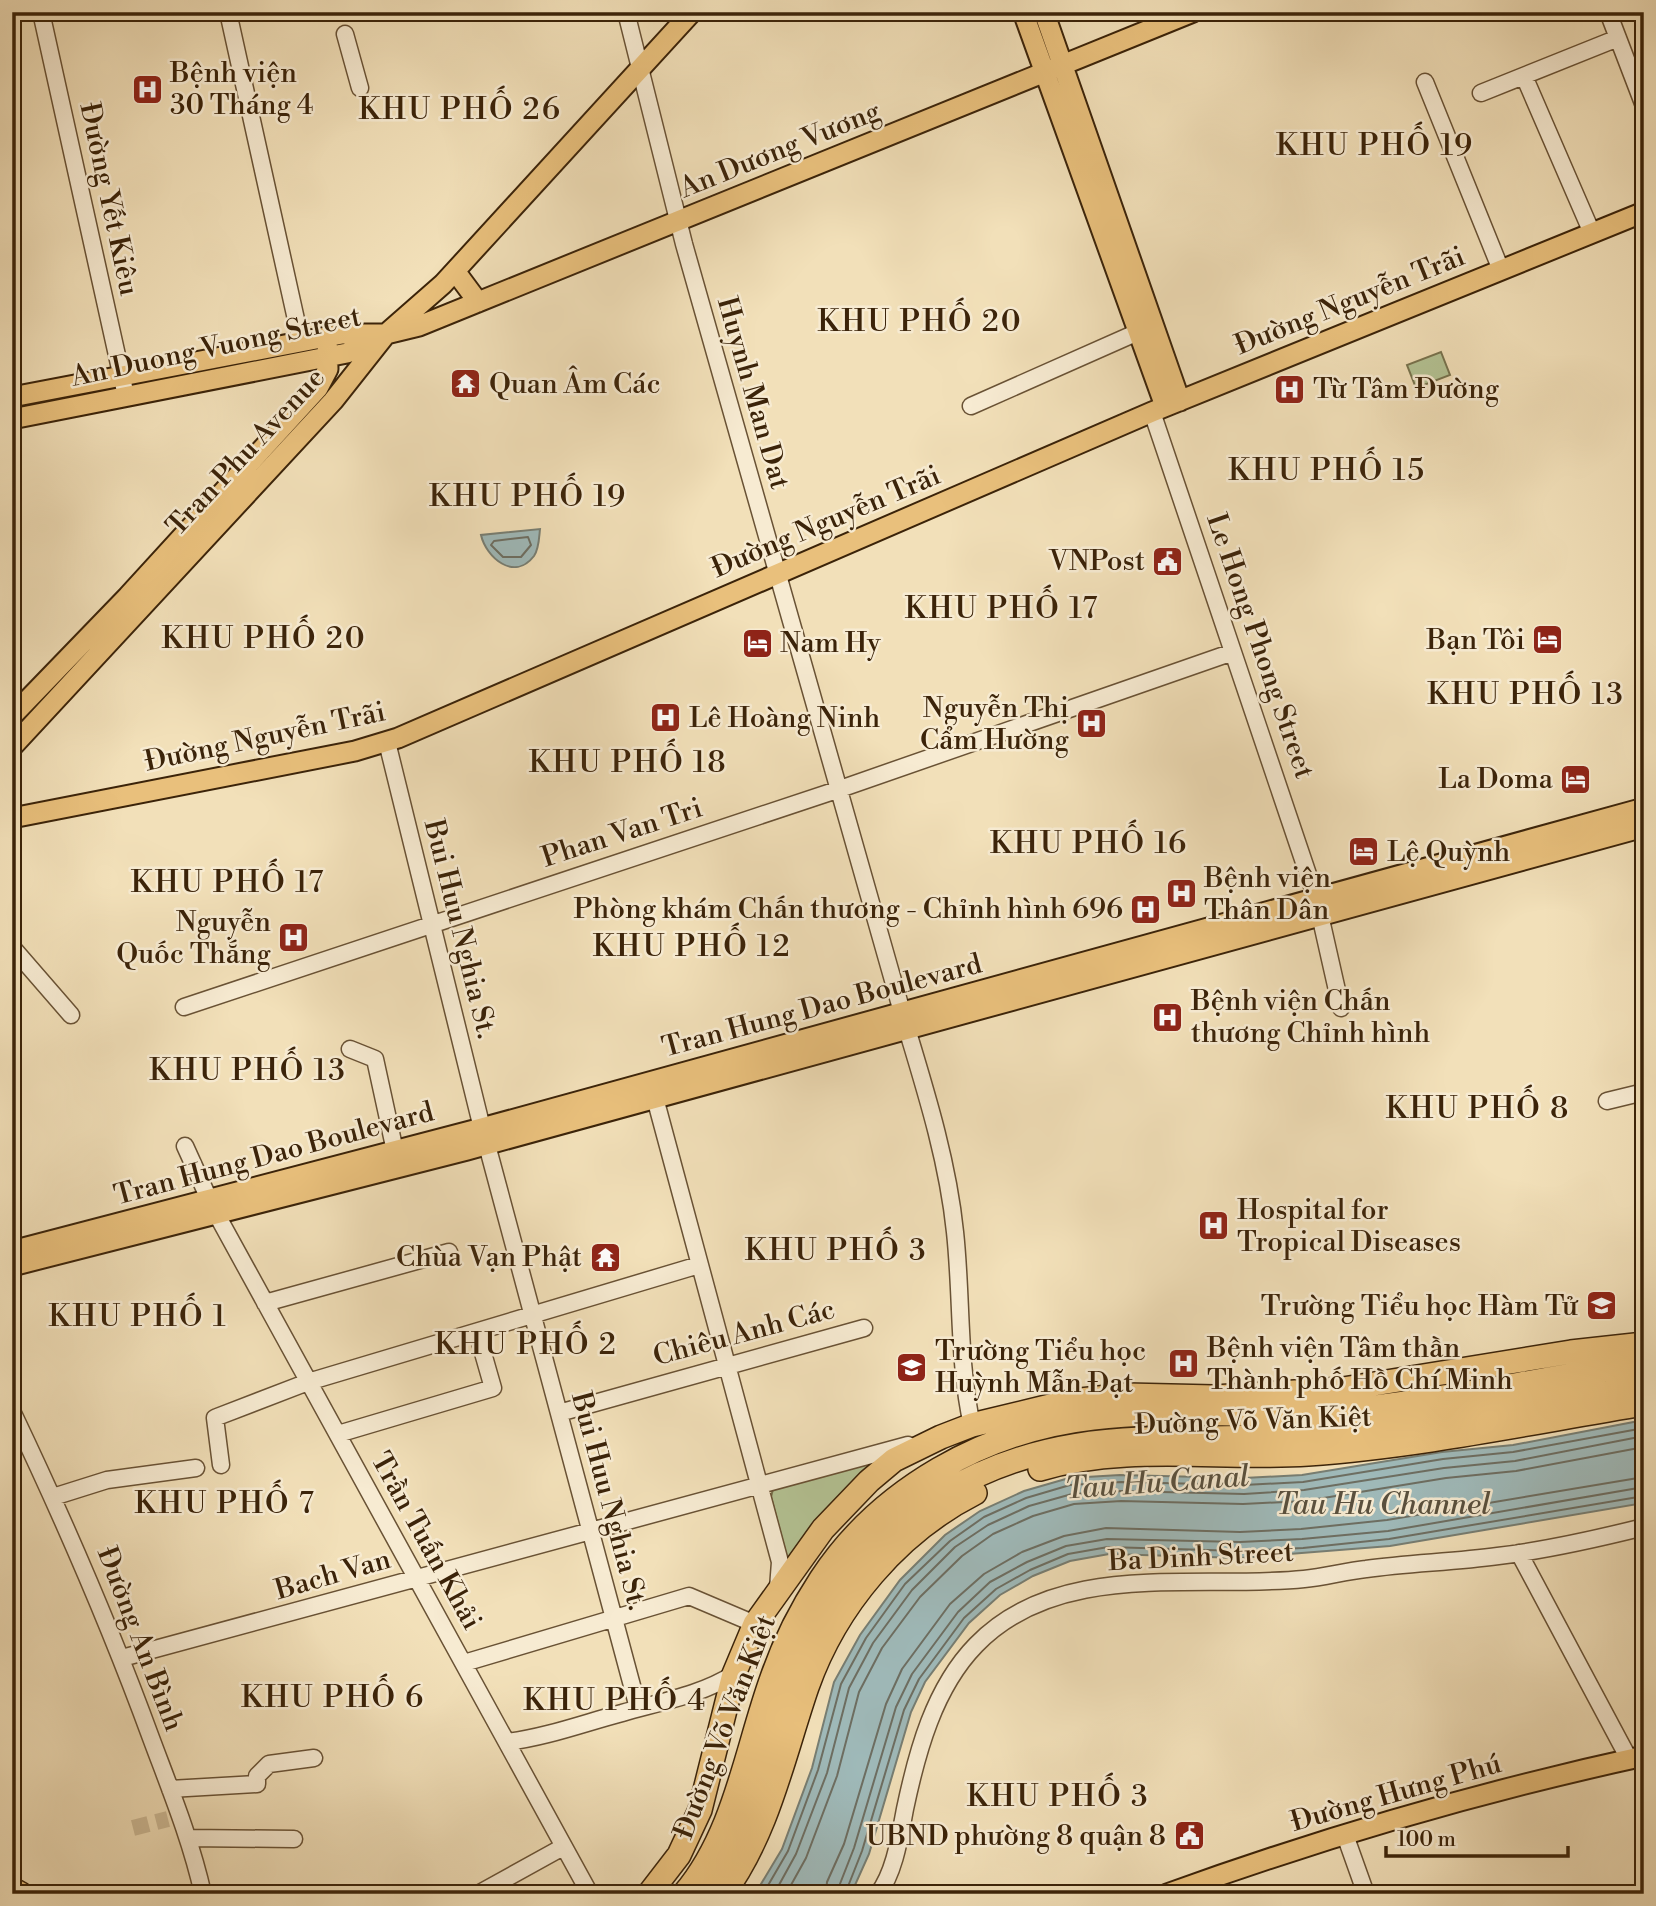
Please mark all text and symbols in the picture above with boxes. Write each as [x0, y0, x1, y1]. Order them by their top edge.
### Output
place label: Bệnh viện 30 Tháng 4 [169, 56, 313, 123]
hospital icon: Bệnh viện 30 Tháng 4 [130, 72, 164, 106]
district label: KHU PHỐ 26 [358, 85, 562, 129]
street label: An Dương Vương [674, 94, 886, 207]
street label: Đường Yết Kiêu [71, 99, 147, 299]
district label: KHU PHỐ 19 [1276, 121, 1474, 165]
street label: Đường Nguyễn Trãi [1230, 239, 1470, 363]
street label: Huynh Man Dat [709, 293, 797, 493]
district label: KHU PHỐ 20 [817, 297, 1023, 341]
street label: An Duong Vuong Street [67, 299, 364, 395]
street label: Tran Phu Avenue [159, 361, 333, 543]
place label: Quan Âm Các [489, 365, 661, 402]
temple icon: Quan Âm Các [449, 367, 483, 401]
hospital icon: Từ Tâm Đường [1273, 372, 1307, 406]
place label: Từ Tâm Đường [1313, 372, 1500, 407]
district label: KHU PHỐ 15 [1228, 446, 1426, 490]
street label: Đường Nguyễn Trãi [706, 458, 946, 586]
district label: KHU PHỐ 19 [429, 472, 627, 516]
street label: Le Hong Phong Street [1198, 509, 1322, 783]
place label: VNPost [1048, 544, 1145, 579]
public building icon: VNPost [1151, 544, 1185, 578]
district label: KHU PHỐ 17 [905, 584, 1099, 628]
district label: KHU PHỐ 20 [161, 614, 367, 658]
place label: Bạn Tôi [1426, 623, 1525, 658]
hotel icon: Bạn Tôi [1531, 623, 1565, 657]
hotel icon: Nam Hy [740, 626, 774, 660]
place label: Nam Hy [780, 626, 881, 661]
district label: KHU PHỐ 13 [1427, 670, 1625, 714]
place label: Nguyễn Thị Cẩm Hường [920, 691, 1069, 758]
street label: Đường Nguyễn Trãi [141, 694, 389, 780]
hospital icon: Lê Hoàng Ninh [649, 701, 683, 735]
place label: Lê Hoàng Ninh [689, 701, 880, 736]
hospital icon: Nguyễn Thị Cẩm Hường [1075, 707, 1109, 741]
district label: KHU PHỐ 18 [528, 738, 728, 782]
place label: La Doma [1438, 762, 1554, 797]
hotel icon: La Doma [1559, 762, 1593, 796]
street label: Phan Van Tri [537, 791, 707, 875]
street label: Bui Huu Nghia St. [416, 815, 504, 1042]
district label: KHU PHỐ 16 [990, 819, 1188, 863]
hotel icon: Lệ Quỳnh [1347, 835, 1381, 869]
place label: Lệ Quỳnh [1387, 835, 1511, 870]
district label: KHU PHỐ 17 [131, 858, 325, 902]
place label: Bệnh viện Thân Dân [1203, 861, 1331, 928]
hospital icon: Bệnh viện Thân Dân [1164, 877, 1198, 911]
place label: Phòng khám Chấn thương - Chỉnh hình 696 [573, 892, 1123, 927]
hospital icon: Phòng khám Chấn thương - Chỉnh hình 696 [1129, 892, 1163, 926]
place label: Nguyễn Quốc Thắng [116, 905, 271, 972]
hospital icon: Nguyễn Quốc Thắng [277, 921, 311, 955]
district label: KHU PHỐ 12 [592, 922, 792, 966]
street label: Tran Hung Dao Boulevard [658, 946, 986, 1066]
place label: Bệnh viện Chấn thương Chỉnh hình [1190, 984, 1431, 1051]
hospital icon: Bệnh viện Chấn thương Chỉnh hình [1151, 1000, 1185, 1034]
district label: KHU PHỐ 13 [149, 1046, 347, 1090]
district label: KHU PHỐ 8 [1386, 1084, 1570, 1128]
street label: Tran Hung Dao Boulevard [110, 1094, 438, 1214]
place label: Hospital for Tropical Diseases [1237, 1193, 1461, 1260]
hospital icon: Hospital for Tropical Diseases [1197, 1209, 1231, 1243]
district label: KHU PHỐ 3 [745, 1226, 927, 1270]
place label: Chùa Vạn Phật [396, 1240, 582, 1275]
temple icon: Chùa Vạn Phật [588, 1240, 622, 1274]
place label: Trường Tiểu học Hàm Tử [1261, 1289, 1579, 1324]
school or university icon: Trường Tiểu học Hàm Tử [1584, 1289, 1618, 1323]
district label: KHU PHỐ 1 [48, 1292, 228, 1336]
street label: Chiêu Anh Các [649, 1292, 839, 1374]
district label: KHU PHỐ 2 [434, 1320, 618, 1364]
place label: Bệnh viện Tâm thần Thành phố Hồ Chí Minh [1206, 1331, 1513, 1398]
place label: Trường Tiểu học Huỳnh Mẫn Đạt [935, 1334, 1146, 1401]
hospital icon: Bệnh viện Tâm thần Thành phố Hồ Chí Minh [1167, 1347, 1201, 1381]
school or university icon: Trường Tiểu học Huỳnh Mẫn Đạt [895, 1350, 929, 1384]
street label: Bui Huu Nghia St. [563, 1387, 655, 1614]
street label: Đường Võ Văn Kiệt [1134, 1399, 1372, 1443]
street label: Trần Tuấn Khải [363, 1446, 489, 1636]
water label: Tau Hu Canal [1063, 1458, 1251, 1508]
district label: KHU PHỐ 7 [134, 1479, 316, 1523]
water label: Tau Hu Channel [1275, 1486, 1491, 1524]
street label: Ba Dinh Street [1106, 1535, 1295, 1579]
street label: Đường An Bình [89, 1542, 191, 1736]
street label: Bach Van [270, 1542, 395, 1608]
street label: Đường Võ Văn Kiệt [666, 1610, 784, 1844]
district label: KHU PHỐ 6 [241, 1673, 425, 1717]
district label: KHU PHỐ 4 [523, 1676, 707, 1720]
street label: Đường Hưng Phú [1287, 1746, 1505, 1840]
district label: KHU PHỐ 3 [967, 1772, 1149, 1816]
scale bar [1386, 1815, 1568, 1859]
place label: UBND phường 8 quận 8 [866, 1819, 1166, 1854]
public building icon: UBND phường 8 quận 8 [1172, 1819, 1206, 1853]
text: 100 m [1397, 1827, 1456, 1853]

